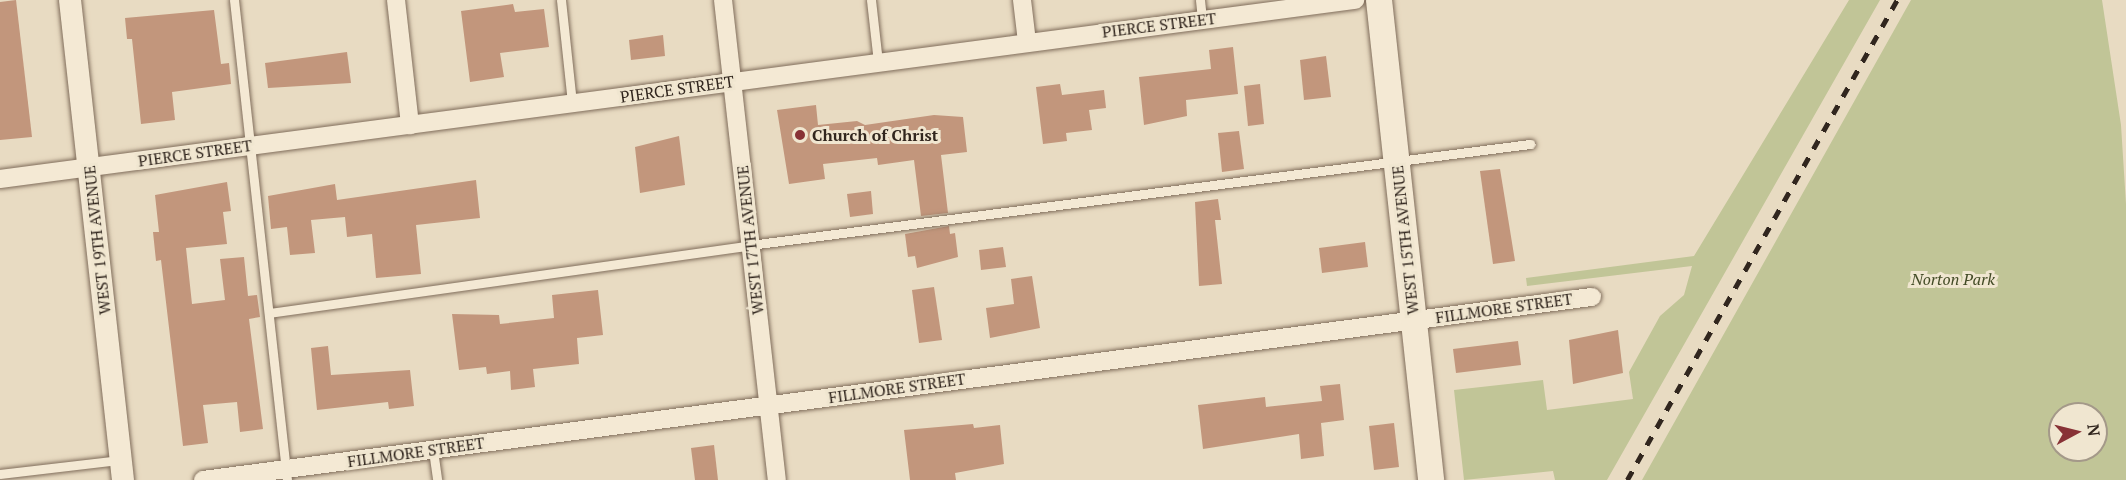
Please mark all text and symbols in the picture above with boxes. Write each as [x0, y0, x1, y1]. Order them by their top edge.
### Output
street label: PIERCE STREET [1101, 8, 1217, 42]
street label: PIERCE STREET [619, 71, 735, 107]
place label: Church of Christ [812, 125, 938, 145]
marker: Church of Christ [793, 128, 807, 142]
street label: PIERCE STREET [137, 135, 253, 171]
street label: WEST 19TH AVENUE [80, 164, 114, 316]
street label: WEST 17TH AVENUE [733, 164, 767, 316]
street label: WEST 15TH AVENUE [1388, 164, 1422, 316]
park label: Norton Park [1911, 269, 1995, 289]
street label: FILLMORE STREET [1434, 289, 1574, 327]
street label: FILLMORE STREET [827, 369, 967, 407]
north arrow [2048, 402, 2108, 462]
text: N [2082, 423, 2106, 437]
street label: FILLMORE STREET [346, 433, 486, 471]

